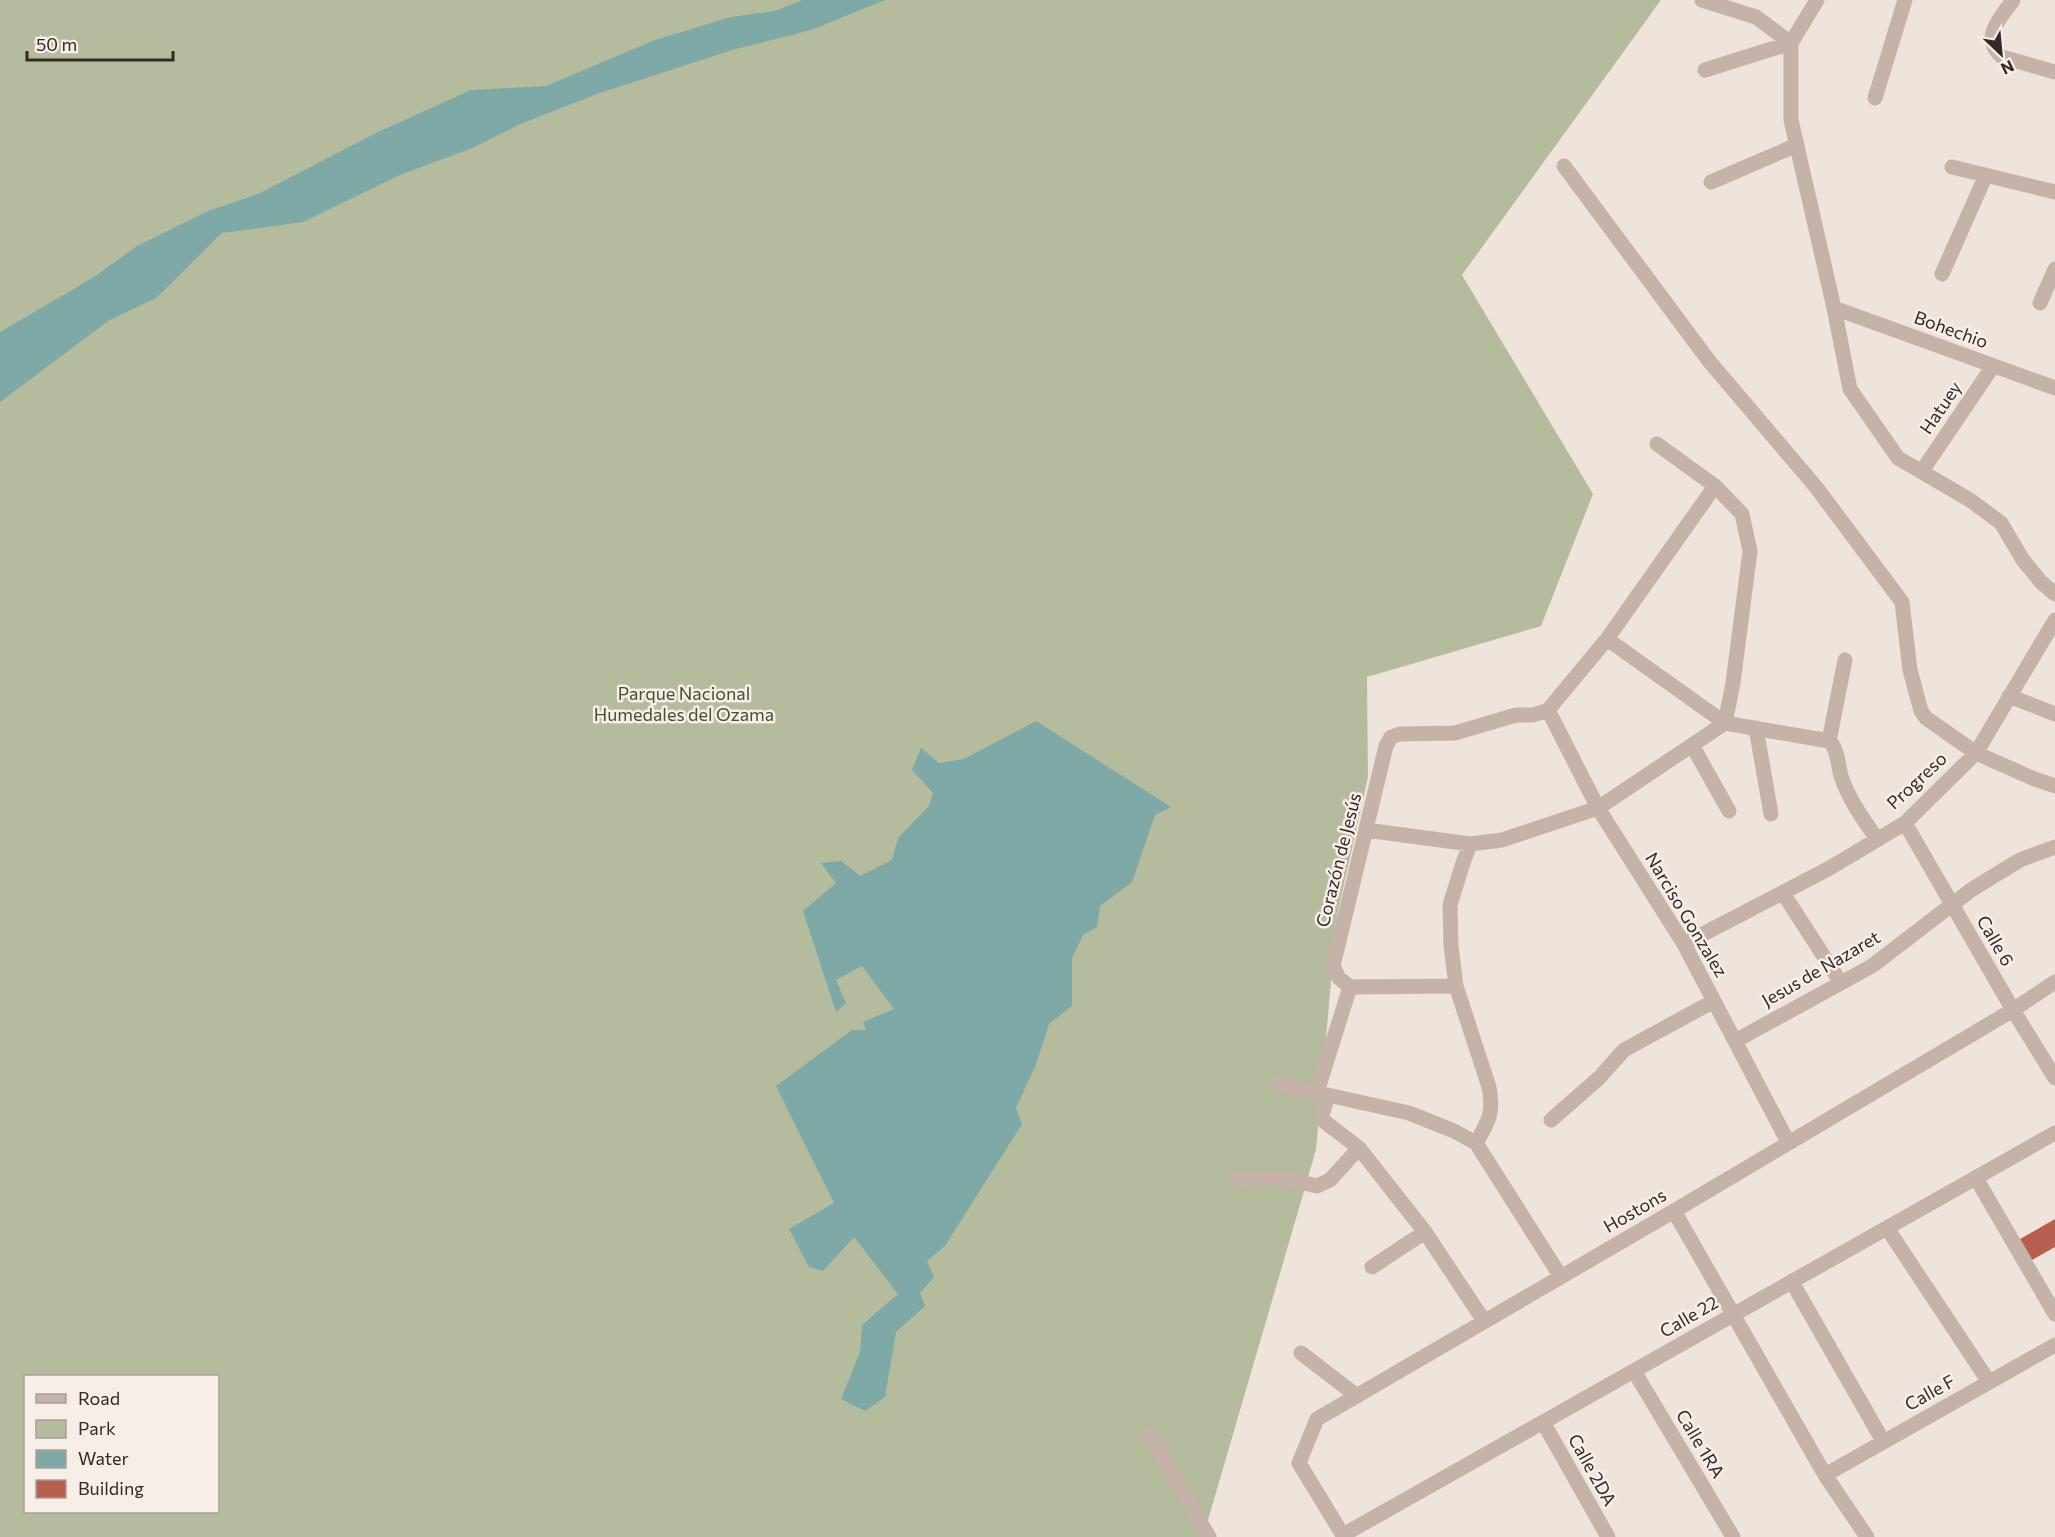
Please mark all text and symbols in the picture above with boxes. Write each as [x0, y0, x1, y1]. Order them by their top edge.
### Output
scale bar [27, 24, 172, 62]
north arrow [1971, 24, 2031, 84]
text: 50 m [36, 33, 77, 55]
text: N [1998, 57, 2017, 79]
street label: Bohechio [1912, 306, 1991, 353]
street label: Hatuey [1915, 377, 1966, 438]
park label: Parque Nacional Humedales del Ozama [594, 682, 774, 725]
street label: Progreso [1882, 747, 1951, 814]
street label: Corazón de Jesús [1311, 790, 1365, 929]
street label: Narciso Gonzalez [1641, 848, 1733, 981]
street label: Calle 6 [1973, 911, 2019, 970]
street label: Jesus de Nazaret [1757, 925, 1884, 1011]
street label: Hostons [1599, 1183, 1670, 1237]
street label: Calle 22 [1655, 1291, 1722, 1342]
street label: Calle F [1900, 1369, 1959, 1415]
legend [24, 1375, 219, 1513]
text: Road [78, 1387, 120, 1409]
street label: Calle 1RA [1672, 1405, 1730, 1482]
text: Park [78, 1417, 116, 1439]
street label: Calle 2DA [1564, 1430, 1622, 1509]
text: Water [78, 1447, 129, 1469]
text: Building [78, 1477, 144, 1499]

